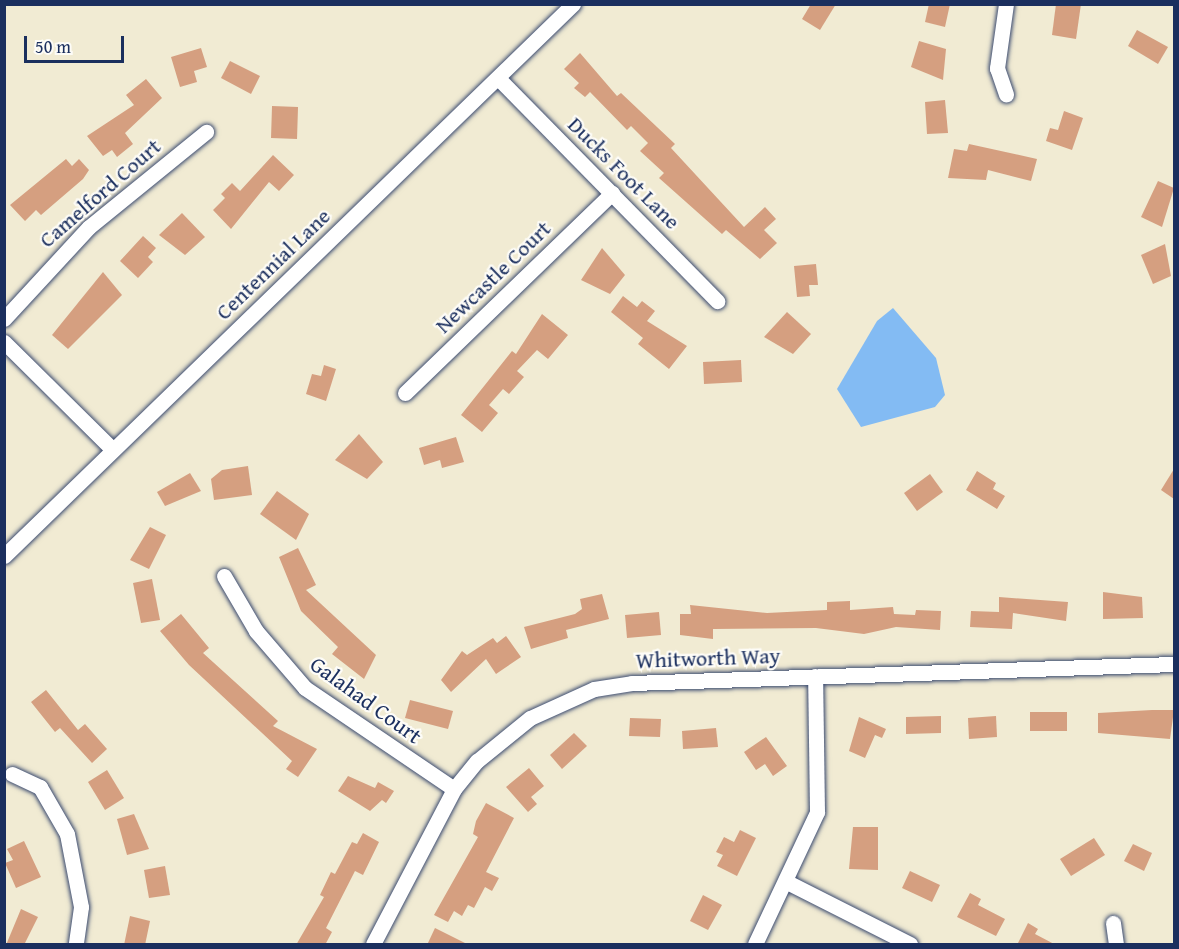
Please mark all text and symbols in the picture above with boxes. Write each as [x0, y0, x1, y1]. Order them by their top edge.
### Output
scale bar [27, 24, 128, 62]
text: 50 m [35, 33, 71, 60]
street label: Ducks Foot Lane [562, 111, 686, 235]
street label: Camelford Court [34, 133, 166, 253]
street label: Centennial Lane [210, 203, 336, 325]
street label: Newcastle Court [430, 215, 556, 339]
street label: Whitworth Way [635, 642, 781, 674]
street label: Galahad Court [305, 651, 427, 749]

